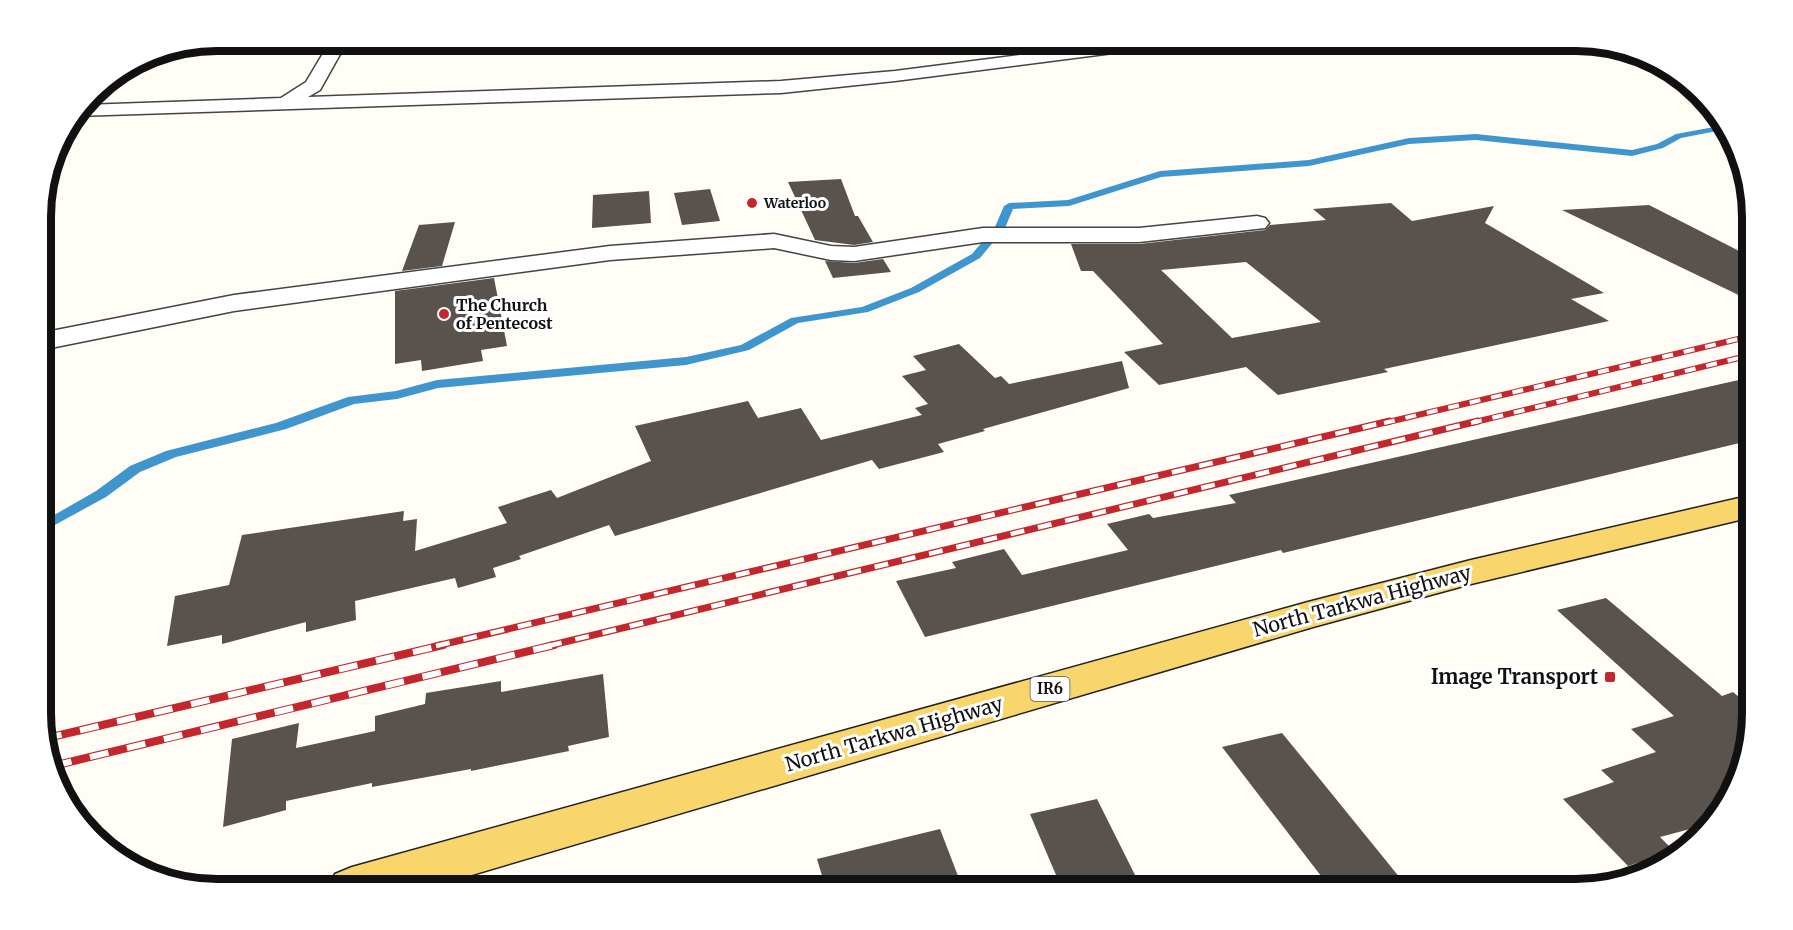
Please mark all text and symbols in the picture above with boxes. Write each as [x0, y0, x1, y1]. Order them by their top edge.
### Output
place label: Waterloo [763, 194, 826, 212]
marker: Waterloo [745, 196, 759, 210]
place label: The Church of Pentecost [456, 295, 553, 333]
marker: The Church of Pentecost [437, 307, 451, 321]
street label: North Tarkwa Highway [1250, 559, 1474, 642]
place label: Image Transport [1431, 664, 1598, 689]
marker: Image Transport [1603, 670, 1617, 684]
road number: IR6 [1030, 677, 1070, 701]
street label: North Tarkwa Highway [782, 690, 1006, 777]

